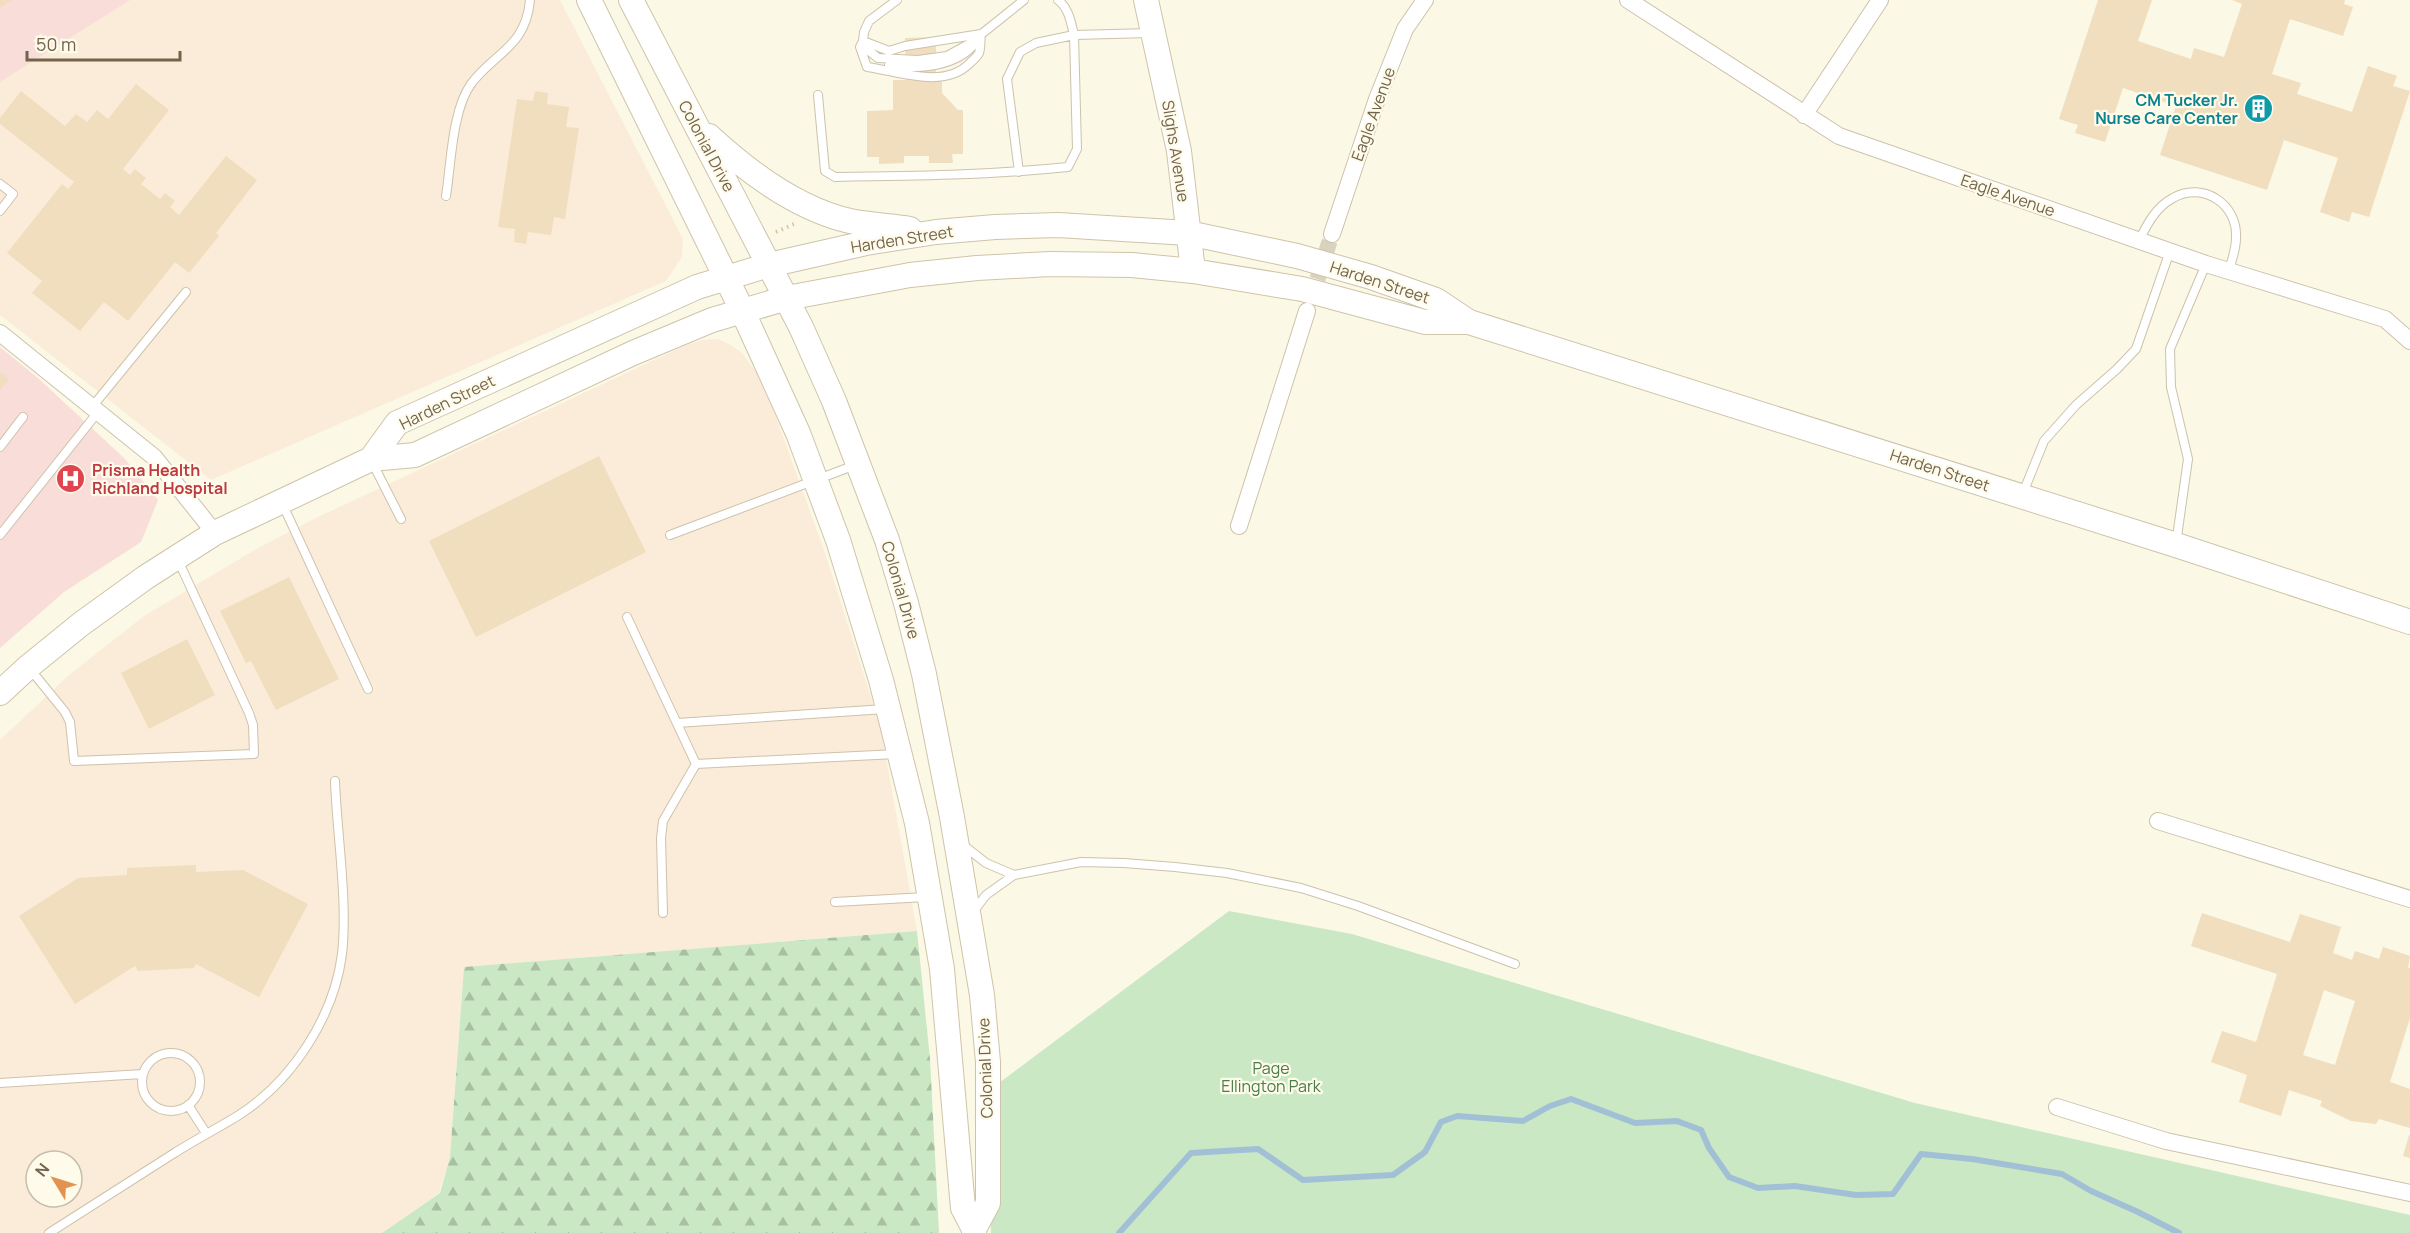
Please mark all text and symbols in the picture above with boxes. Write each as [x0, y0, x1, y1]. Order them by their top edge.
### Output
scale bar [27, 24, 180, 62]
text: 50 m [36, 32, 76, 56]
street label: Eagle Avenue [1346, 64, 1400, 164]
place label: CM Tucker Jr. Nurse Care Center [2095, 89, 2238, 129]
building icon: CM Tucker Jr. Nurse Care Center [2243, 93, 2275, 125]
street label: Colonial Drive [674, 96, 740, 196]
street label: Slighs Avenue [1157, 99, 1195, 203]
street label: Eagle Avenue [1958, 169, 2058, 221]
street label: Harden Street [849, 220, 955, 258]
street label: Harden Street [1327, 256, 1433, 308]
street label: Harden Street [396, 369, 498, 435]
street label: Harden Street [1887, 444, 1993, 496]
place label: Prisma Health Richland Hospital [92, 459, 228, 499]
hospital icon: Prisma Health Richland Hospital [55, 463, 87, 495]
street label: Colonial Drive [877, 539, 925, 641]
street label: Colonial Drive [972, 1017, 998, 1119]
park label: Page Ellington Park [1221, 1057, 1322, 1097]
north arrow [24, 1149, 84, 1209]
text: N [30, 1158, 54, 1181]

